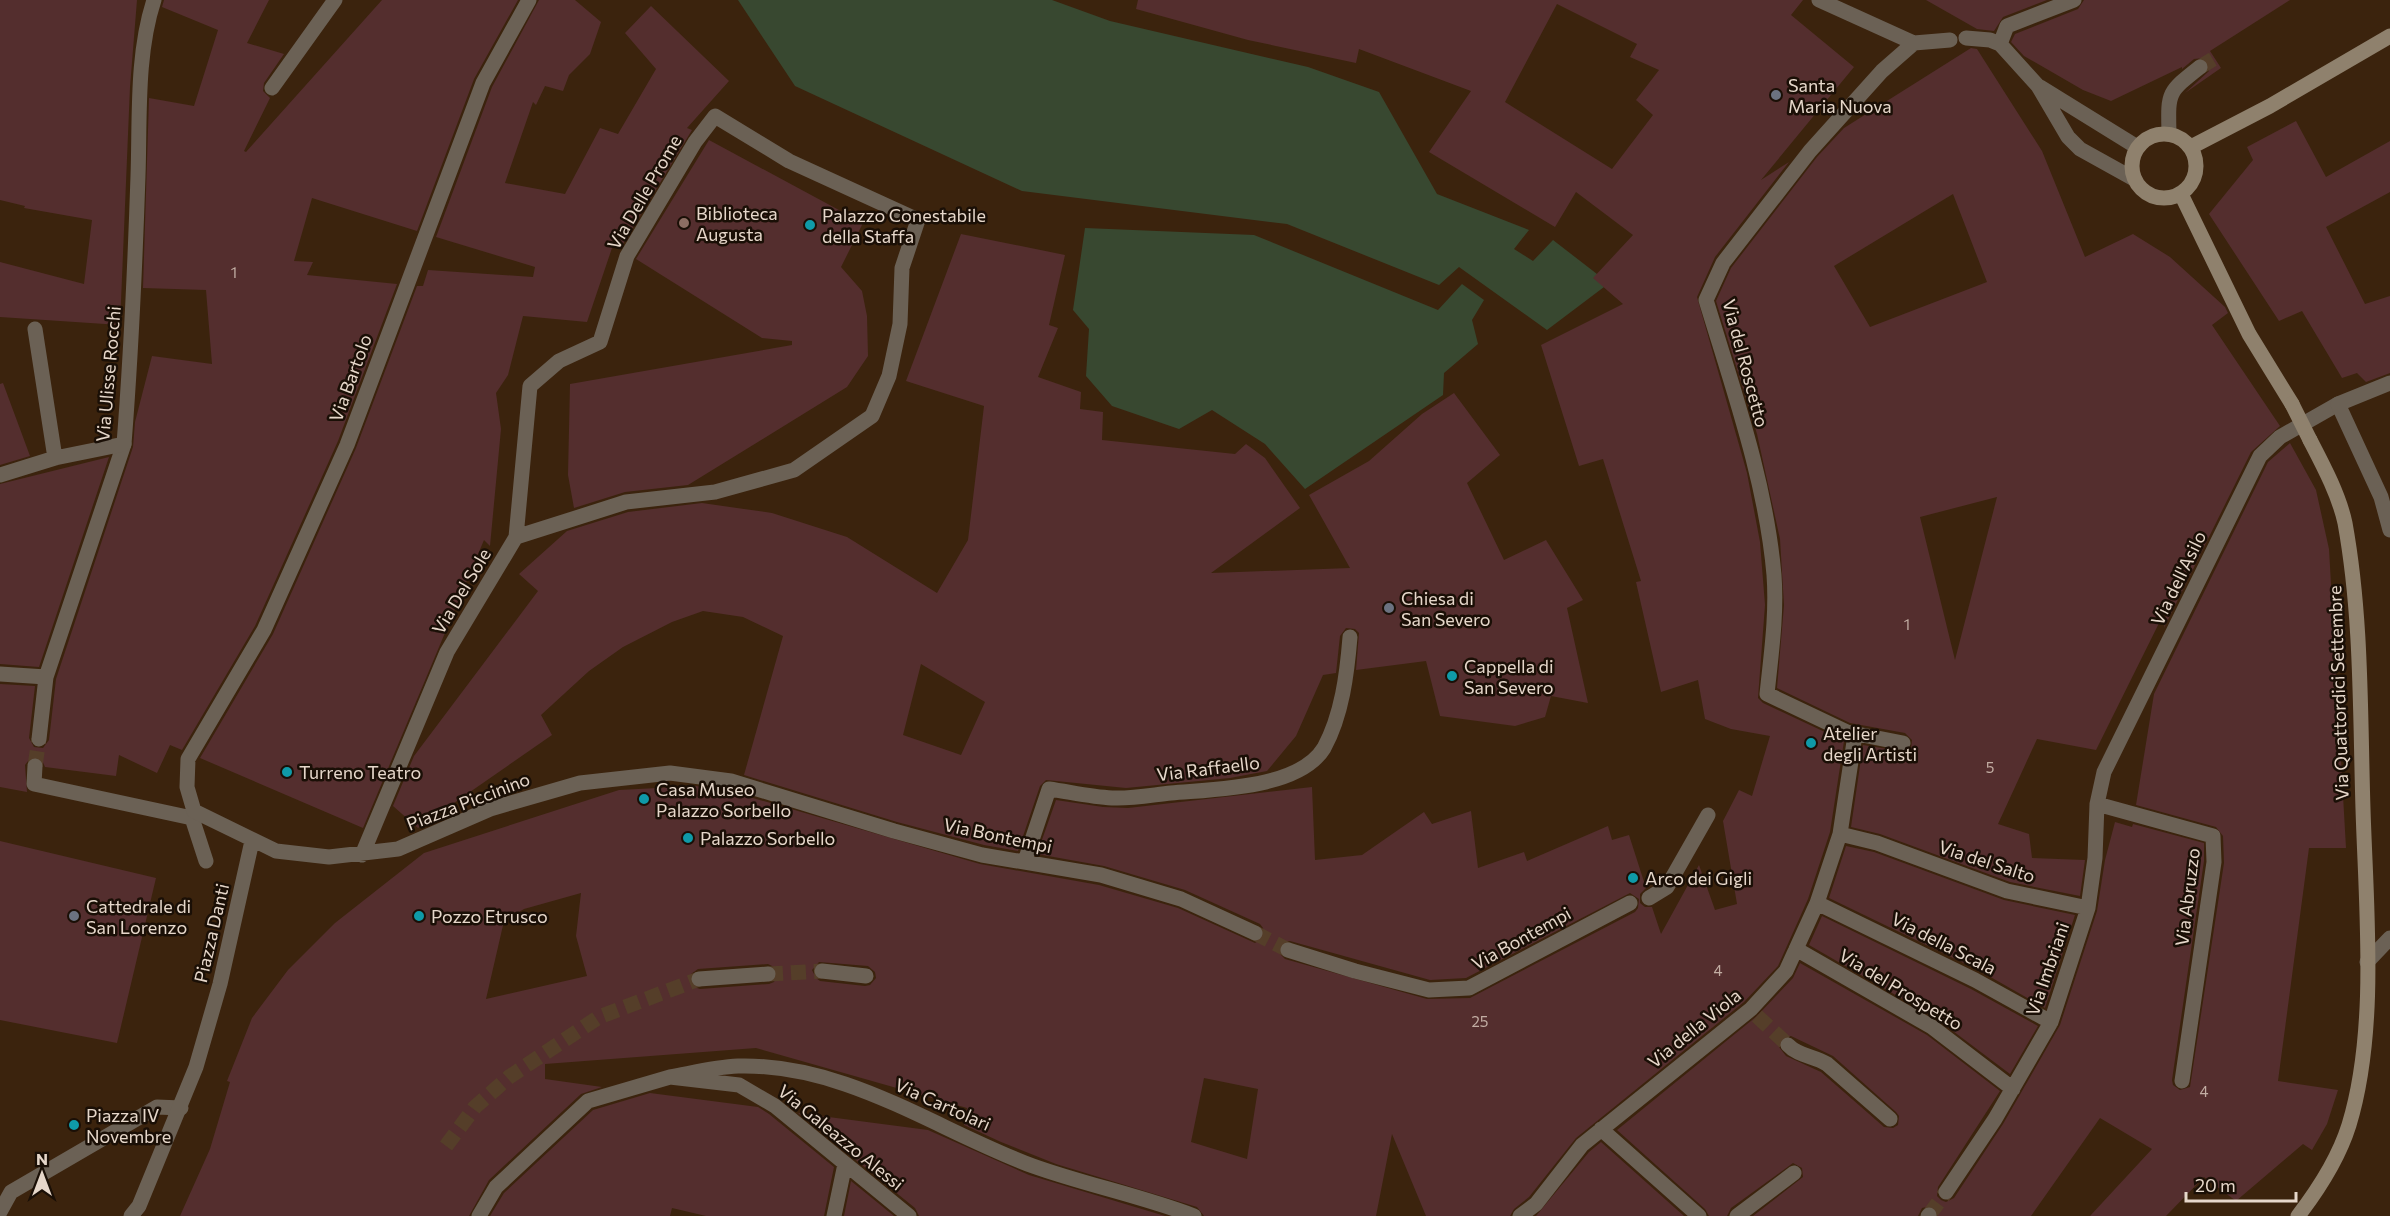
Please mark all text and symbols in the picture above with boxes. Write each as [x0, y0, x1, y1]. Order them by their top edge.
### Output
place label: Santa Maria Nuova [1788, 74, 1892, 117]
marker: Santa Maria Nuova [1769, 88, 1783, 102]
street label: Via Delle Prome [602, 131, 686, 253]
place label: Biblioteca Augusta [696, 202, 778, 245]
place label: Palazzo Conestabile della Staffa [822, 204, 986, 247]
marker: Biblioteca Augusta [677, 216, 691, 230]
marker: Palazzo Conestabile della Staffa [803, 218, 817, 232]
house number: 1 [231, 263, 237, 281]
street label: Via del Roscetto [1718, 297, 1774, 429]
street label: Via Ulisse Rocchi [91, 305, 125, 443]
street label: Via Bartolo [324, 331, 376, 425]
street label: Via dell'Asilo [2146, 527, 2210, 629]
street label: Via Del Sole [427, 544, 495, 638]
street label: Via Quattordici Settembre [2323, 585, 2353, 801]
place label: Chiesa di San Severo [1401, 587, 1491, 630]
marker: Chiesa di San Severo [1382, 601, 1396, 615]
house number: 1 [1904, 615, 1910, 633]
place label: Cappella di San Severo [1464, 655, 1554, 698]
marker: Cappella di San Severo [1445, 669, 1459, 683]
place label: Atelier degli Artisti [1823, 722, 1917, 765]
marker: Atelier degli Artisti [1804, 736, 1818, 750]
street label: Via Raffaello [1155, 751, 1261, 785]
house number: 5 [1986, 758, 1994, 776]
place label: Turreno Teatro [299, 761, 421, 783]
marker: Turreno Teatro [280, 765, 294, 779]
street label: Piazza Piccinino [403, 767, 533, 835]
place label: Casa Museo Palazzo Sorbello [656, 778, 791, 821]
marker: Casa Museo Palazzo Sorbello [637, 792, 651, 806]
street label: Via Bontempi [942, 813, 1054, 857]
place label: Palazzo Sorbello [700, 827, 835, 849]
marker: Palazzo Sorbello [681, 831, 695, 845]
street label: Via del Salto [1936, 835, 2038, 887]
street label: Via Abruzzo [2170, 847, 2204, 947]
place label: Arco dei Gigli [1645, 867, 1752, 889]
marker: Arco dei Gigli [1626, 871, 1640, 885]
street label: Piazza Danti [189, 881, 233, 985]
place label: Cattedrale di San Lorenzo [86, 895, 191, 938]
street label: Via Bontempi [1467, 902, 1575, 974]
place label: Pozzo Etrusco [431, 905, 548, 927]
street label: Via della Scala [1888, 907, 2000, 979]
marker: Cattedrale di San Lorenzo [67, 909, 81, 923]
marker: Pozzo Etrusco [412, 909, 426, 923]
street label: Via Imbriani [2021, 919, 2073, 1019]
street label: Via del Prospetto [1835, 943, 1967, 1035]
house number: 4 [1714, 961, 1723, 979]
street label: Via della Viola [1643, 984, 1745, 1072]
house number: 25 [1472, 1012, 1488, 1030]
street label: Via Cartolari [892, 1073, 994, 1135]
street label: Via Galeazzo Alessi [774, 1080, 908, 1194]
house number: 4 [2200, 1082, 2209, 1100]
place label: Piazza IV Novembre [86, 1104, 171, 1147]
marker: Piazza IV Novembre [67, 1118, 81, 1132]
north arrow [12, 1144, 72, 1204]
text: N [36, 1149, 48, 1168]
scale bar [2186, 1165, 2296, 1203]
text: 20 m [2195, 1174, 2236, 1196]

